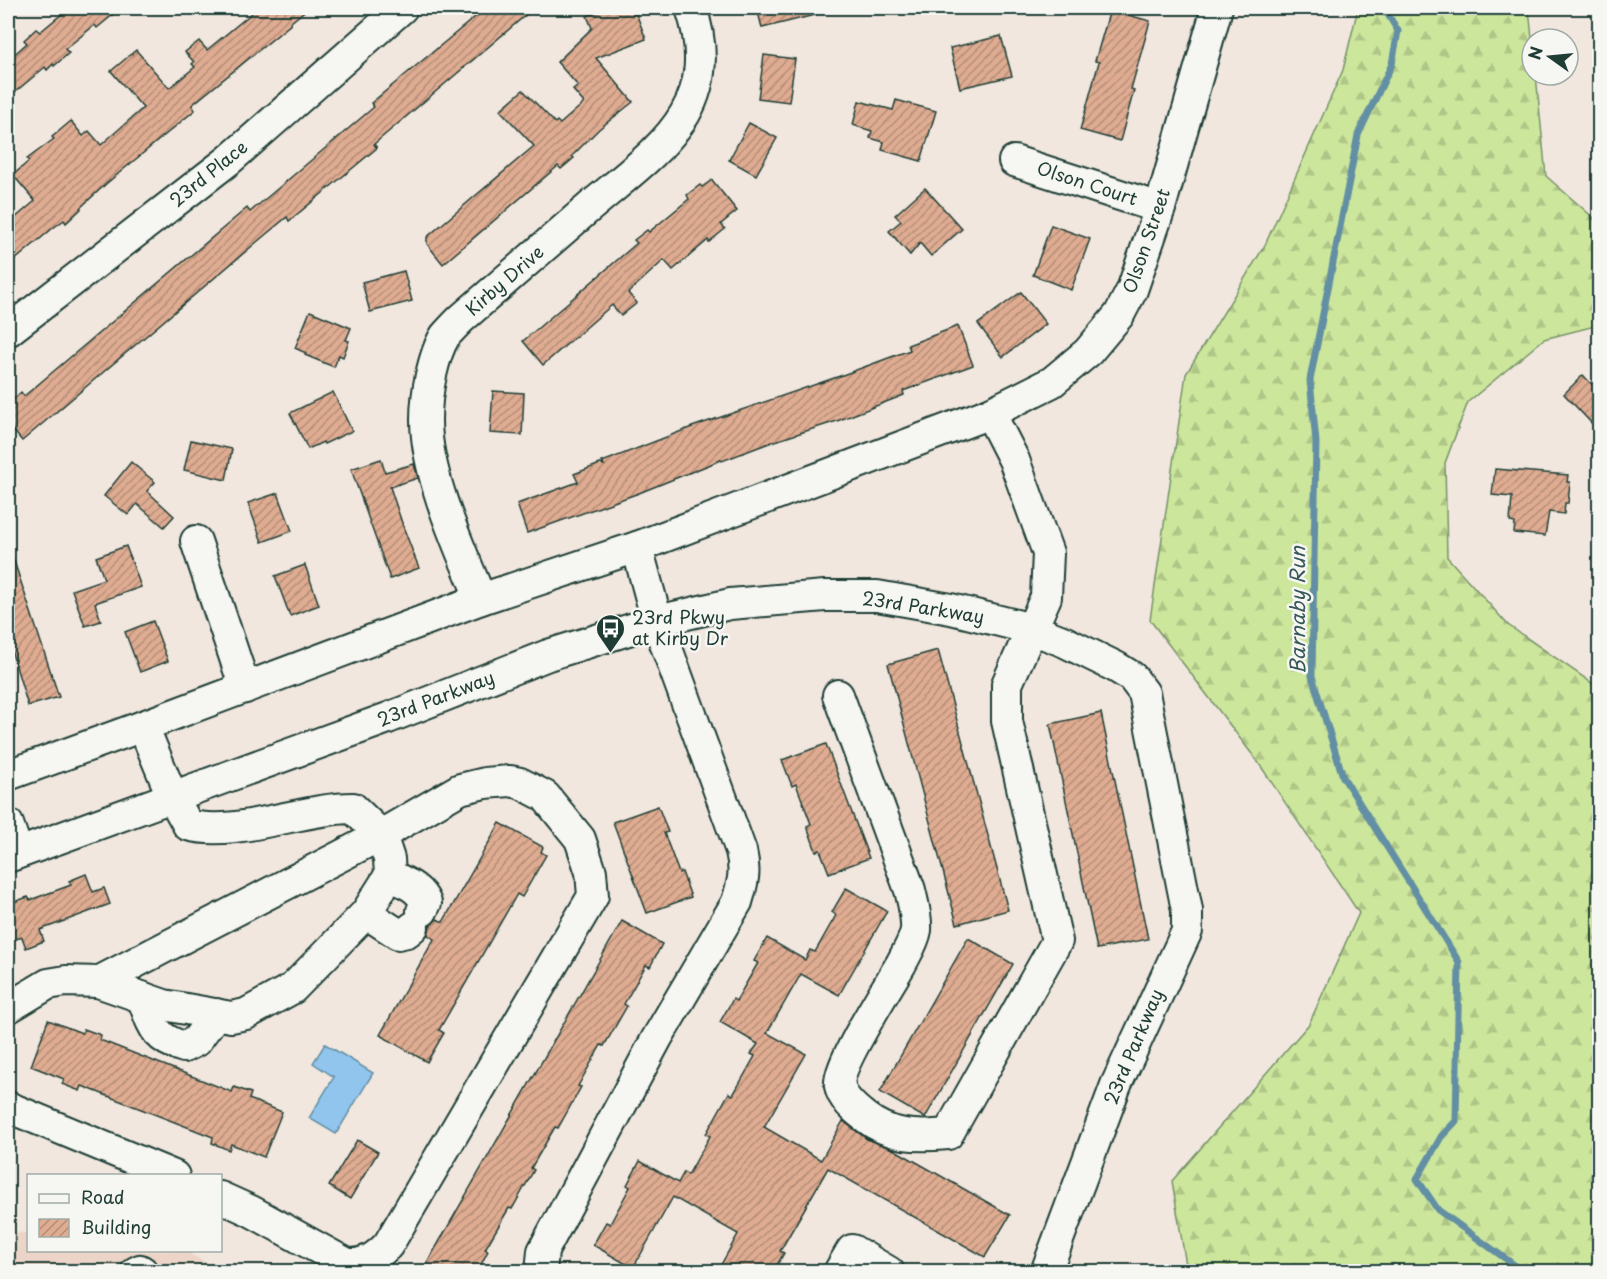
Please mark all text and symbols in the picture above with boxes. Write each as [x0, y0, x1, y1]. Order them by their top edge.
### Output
north arrow [1520, 27, 1580, 87]
text: N [1521, 44, 1548, 62]
street label: 23rd Place [163, 133, 253, 213]
street label: Olson Court [1034, 154, 1141, 212]
street label: Olson Street [1115, 184, 1176, 297]
street label: Kirby Drive [459, 238, 549, 322]
water label: Barnaby Run [1282, 545, 1312, 674]
street label: 23rd Parkway [860, 584, 986, 629]
place label: 23rd Pkwy at Kirby Dr [632, 603, 729, 651]
bus stop icon: 23rd Pkwy at Kirby Dr [595, 612, 627, 654]
street label: 23rd Parkway [373, 663, 498, 732]
street label: 23rd Parkway [1096, 984, 1169, 1108]
legend [27, 1174, 222, 1252]
text: Road [81, 1183, 125, 1210]
text: Building [81, 1213, 151, 1240]

